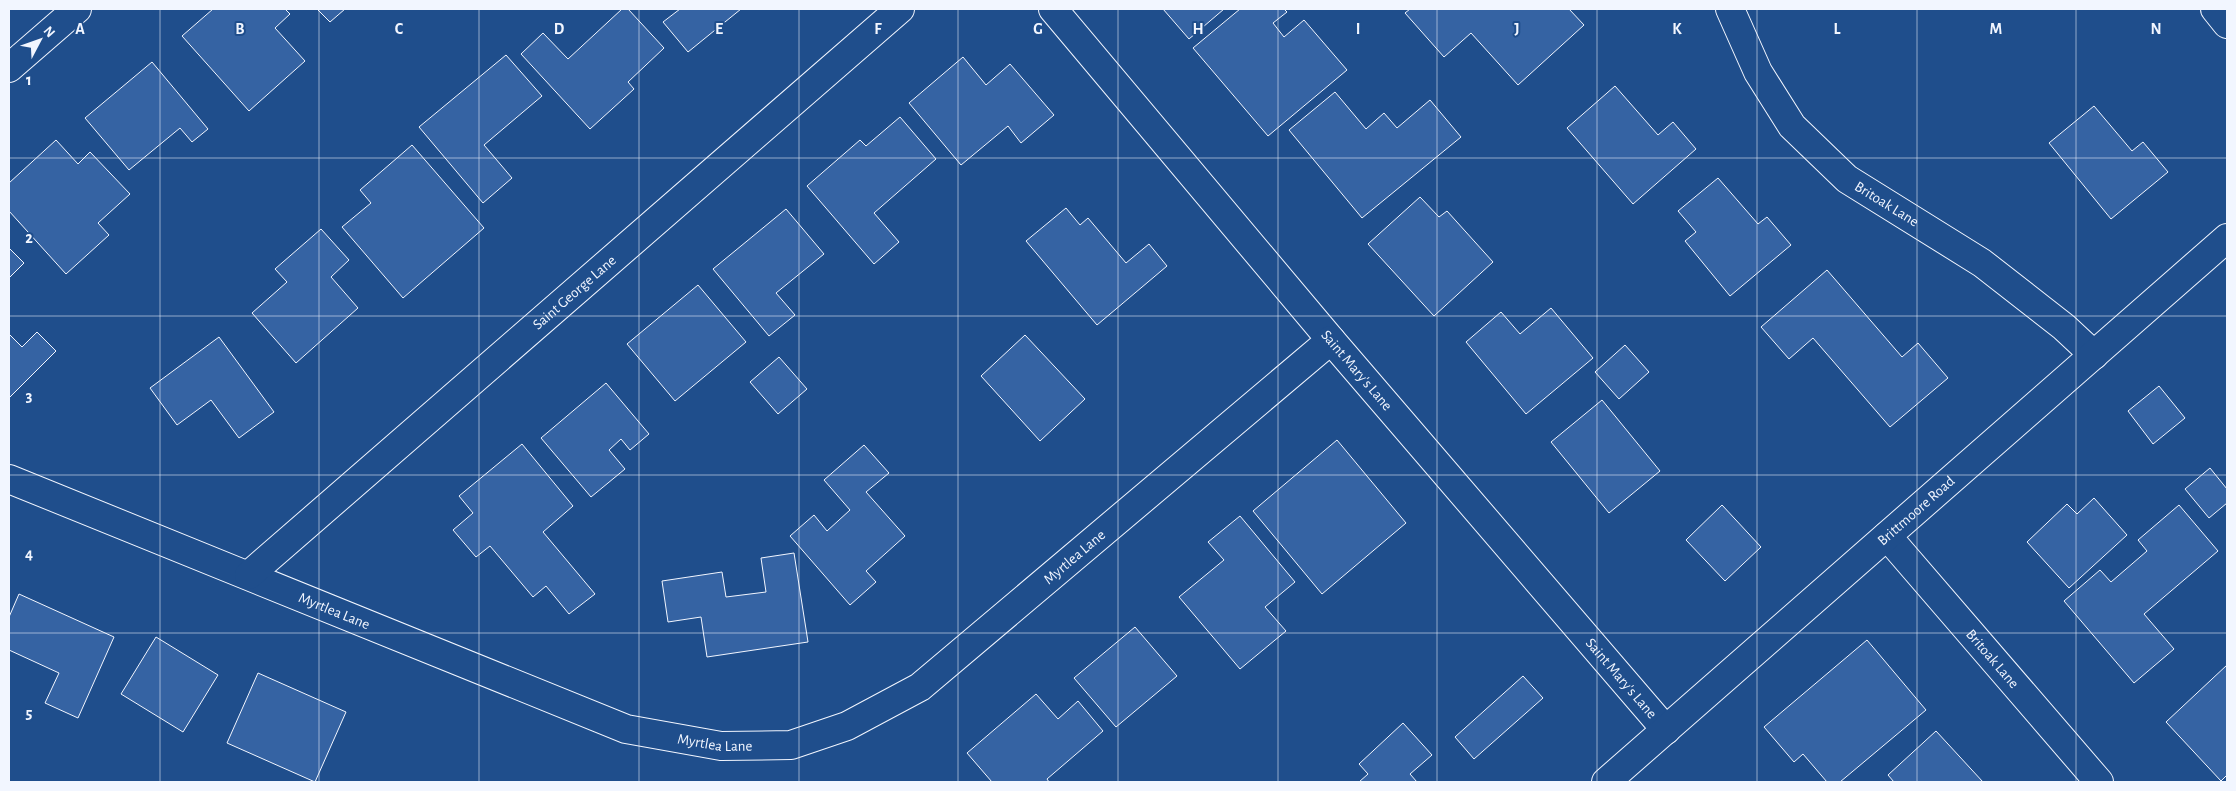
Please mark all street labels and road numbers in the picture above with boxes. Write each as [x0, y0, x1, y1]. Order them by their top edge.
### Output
street label: Britoak Lane [1852, 179, 1921, 230]
street label: Saint George Lane [530, 253, 619, 333]
street label: Saint Mary's Lane [1318, 327, 1395, 414]
street label: Brittmoore Road [1875, 473, 1958, 548]
street label: Myrtlea Lane [1041, 527, 1108, 587]
street label: Myrtlea Lane [296, 590, 372, 632]
street label: Britoak Lane [1963, 627, 2022, 691]
street label: Saint Mary's Lane [1583, 635, 1660, 722]
street label: Myrtlea Lane [676, 731, 753, 754]

